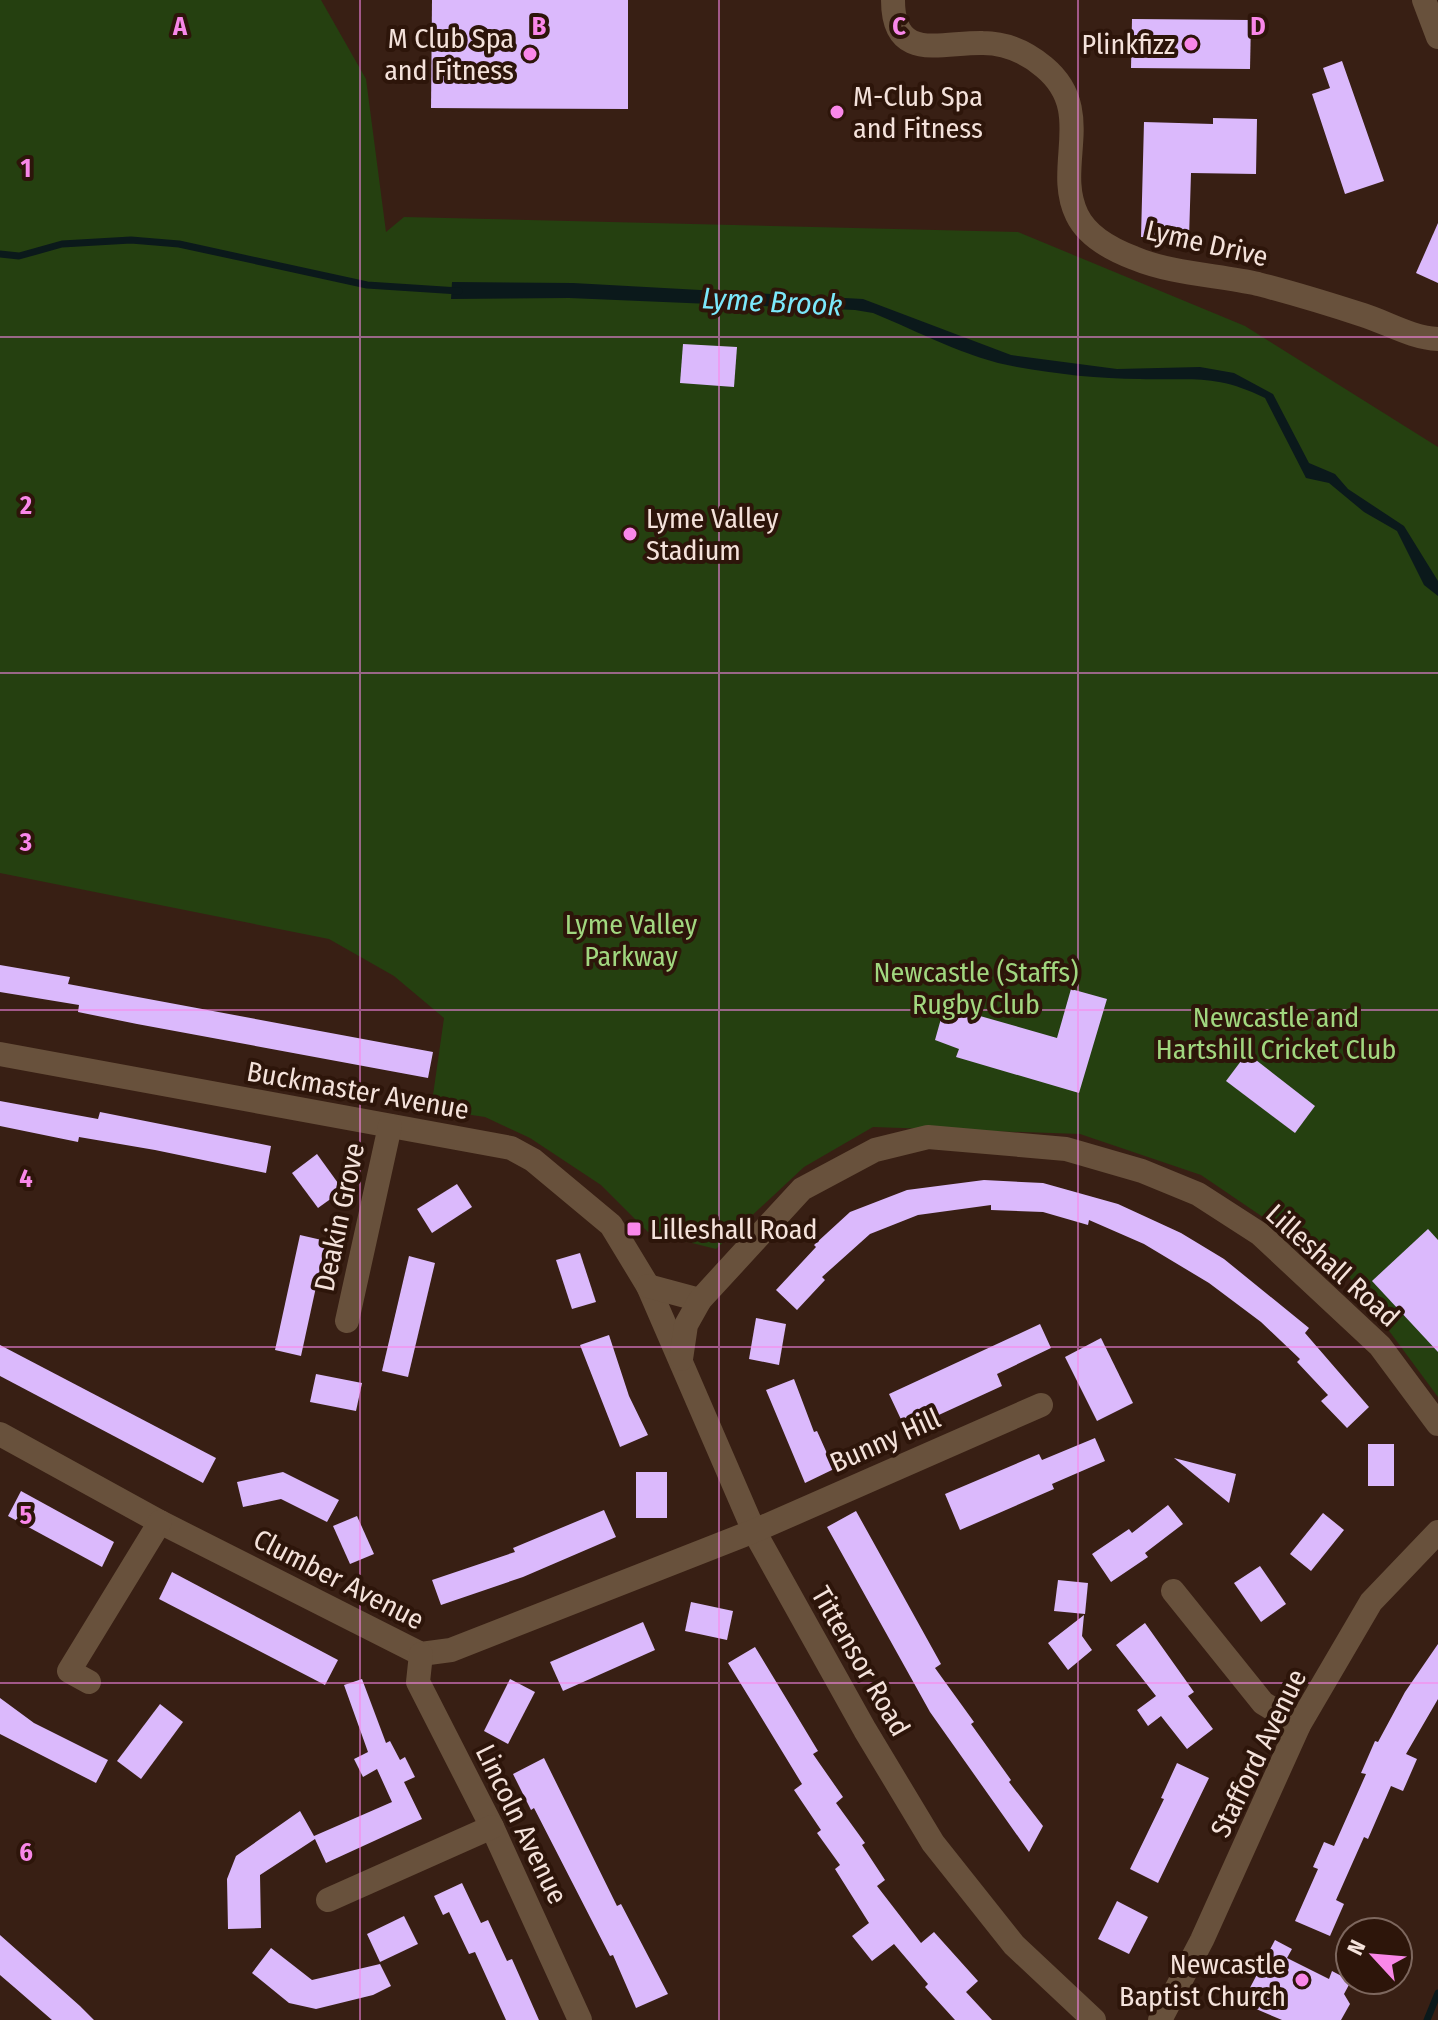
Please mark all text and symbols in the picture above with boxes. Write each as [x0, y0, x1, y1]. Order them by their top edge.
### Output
text: A [172, 11, 188, 42]
text: B [532, 11, 547, 42]
text: C [892, 11, 906, 42]
text: D [1250, 11, 1266, 42]
place label: M Club Spa and Fitness [384, 22, 514, 87]
place label: Plinkfizz [1082, 28, 1175, 61]
marker: Plinkfizz [1182, 35, 1200, 53]
marker: M Club Spa and Fitness [521, 45, 539, 63]
place label: M-Club Spa and Fitness [853, 80, 983, 145]
marker: M-Club Spa and Fitness [828, 103, 846, 121]
text: 1 [21, 153, 32, 184]
street label: Lyme Drive [1143, 213, 1271, 274]
water label: Lyme Brook [701, 280, 843, 324]
text: 2 [19, 490, 32, 521]
place label: Lyme Valley Stadium [646, 502, 779, 567]
marker: Lyme Valley Stadium [621, 525, 639, 543]
text: 3 [19, 827, 32, 858]
park label: Lyme Valley Parkway [565, 908, 698, 973]
park label: Newcastle (Staffs) Rugby Club [874, 956, 1079, 1021]
park label: Newcastle and Hartshill Cricket Club [1156, 1001, 1396, 1066]
street label: Buckmaster Avenue [244, 1055, 472, 1126]
street label: Deakin Grove [308, 1140, 371, 1294]
text: 4 [19, 1163, 33, 1194]
street label: Lilleshall Road [1259, 1197, 1406, 1334]
place label: Lilleshall Road [650, 1213, 818, 1246]
marker: Lilleshall Road [625, 1220, 643, 1238]
street label: Bunny Hill [825, 1402, 945, 1479]
text: 5 [20, 1500, 33, 1531]
street label: Clumber Avenue [248, 1522, 429, 1637]
street label: Tittensor Road [804, 1580, 917, 1742]
street label: Stafford Avenue [1204, 1664, 1313, 1843]
street label: Lincoln Avenue [469, 1739, 574, 1909]
text: 6 [19, 1837, 33, 1868]
north arrow [1334, 1916, 1414, 1996]
text: N [1341, 1936, 1371, 1959]
place label: Newcastle Baptist Church [1119, 1948, 1286, 2013]
marker: Newcastle Baptist Church [1293, 1971, 1311, 1989]

